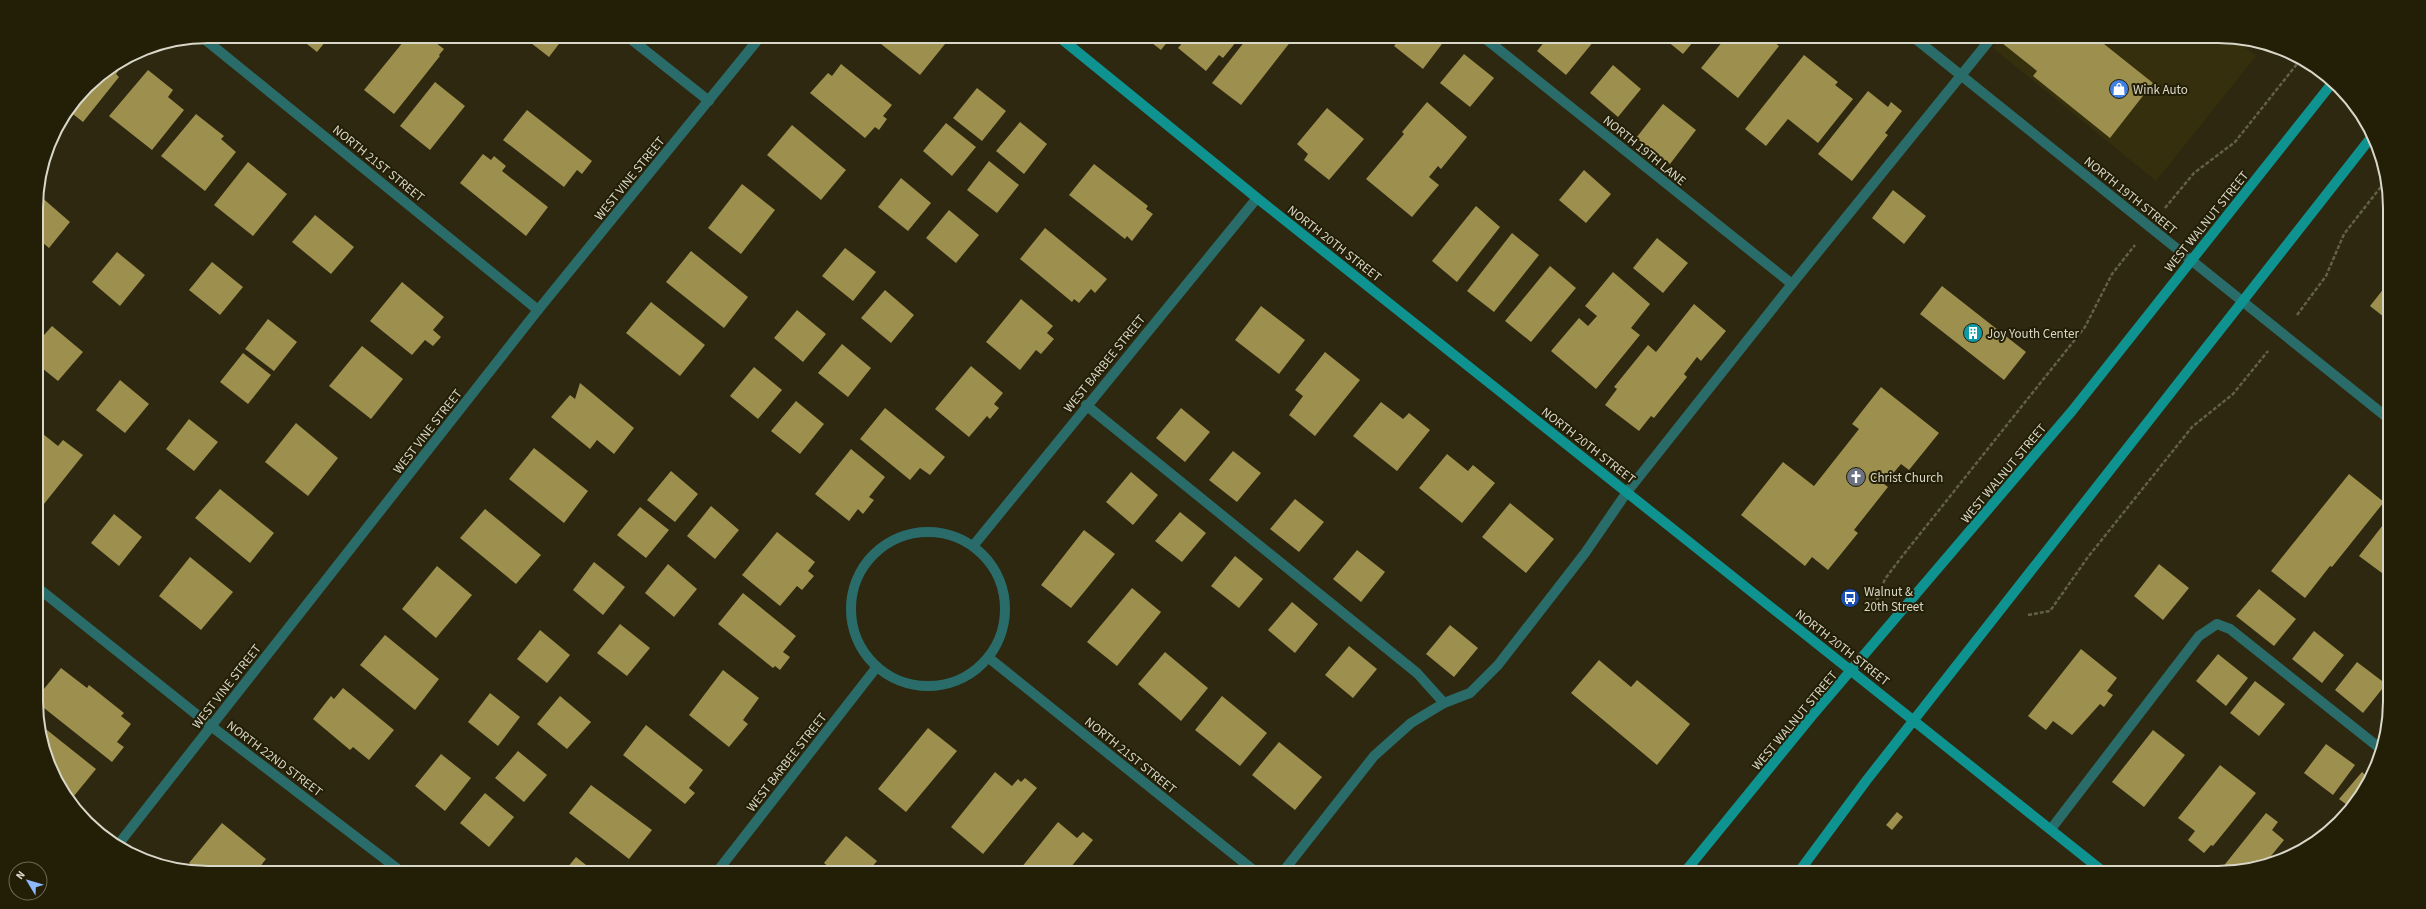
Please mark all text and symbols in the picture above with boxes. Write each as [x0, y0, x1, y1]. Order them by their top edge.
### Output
shop icon: Wink Auto [2108, 78, 2130, 100]
place label: Wink Auto [2133, 81, 2188, 99]
street label: NORTH 19TH LANE [1599, 112, 1690, 190]
street label: NORTH 21ST STREET [329, 121, 428, 206]
street label: WEST VINE STREET [590, 133, 669, 224]
street label: NORTH 19TH STREET [2080, 153, 2181, 239]
street label: WEST WALNUT STREET [2160, 167, 2253, 276]
street label: NORTH 20TH STREET [1284, 201, 1385, 286]
street label: WEST BARBEE STREET [1060, 311, 1150, 416]
building icon: Joy Youth Center [1962, 322, 1984, 344]
place label: Joy Youth Center [1987, 325, 2079, 343]
street label: WEST VINE STREET [389, 385, 467, 478]
street label: NORTH 20TH STREET [1538, 403, 1639, 488]
street label: WEST WALNUT STREET [1957, 420, 2051, 527]
church icon: Christ Church [1845, 466, 1867, 488]
place label: Christ Church [1870, 469, 1943, 487]
place label: Walnut & 20th Street [1864, 583, 1924, 616]
bus stop icon: Walnut & 20th Street [1839, 587, 1861, 609]
street label: NORTH 20TH STREET [1792, 605, 1893, 690]
street label: WEST VINE STREET [188, 640, 266, 733]
street label: WEST WALNUT STREET [1748, 667, 1842, 774]
street label: WEST BARBEE STREET [742, 709, 831, 816]
street label: NORTH 21ST STREET [1081, 713, 1180, 798]
street label: NORTH 22ND STREET [223, 717, 326, 801]
north arrow [8, 861, 48, 901]
text: N [12, 868, 29, 883]

